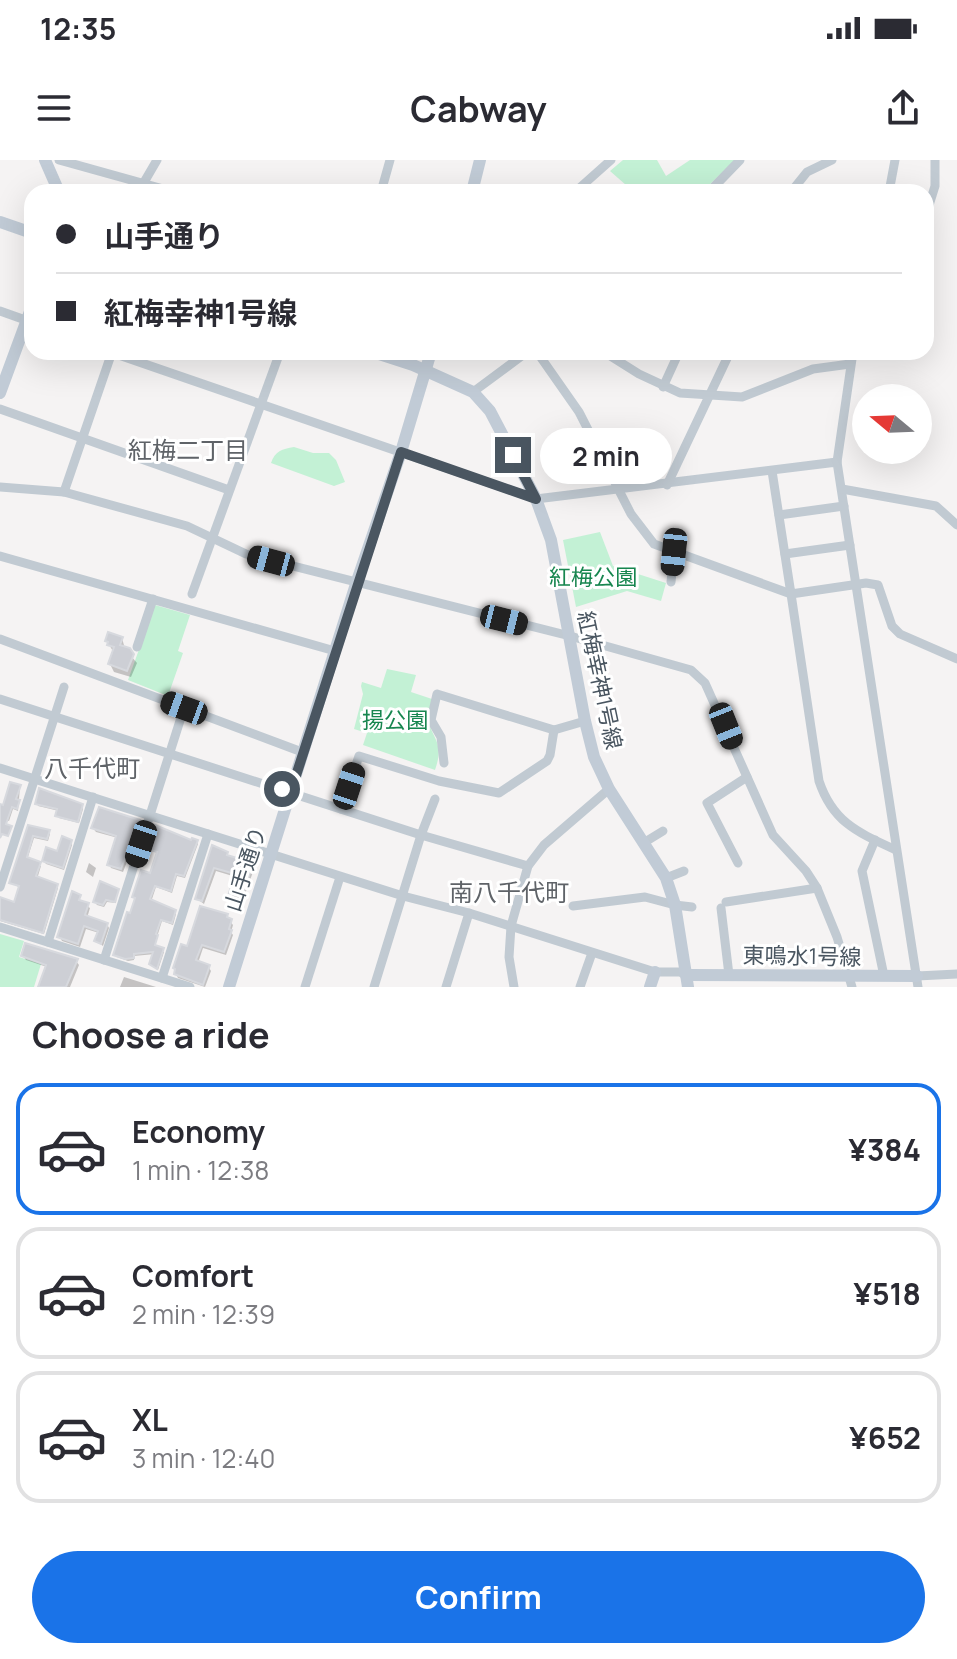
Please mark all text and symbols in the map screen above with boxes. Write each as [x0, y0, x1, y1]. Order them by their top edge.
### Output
text: 12:35 [40, 8, 116, 49]
text: Cabway [410, 84, 547, 133]
icon: menu [32, 86, 76, 130]
icon: share [881, 86, 925, 130]
text: 山手通り [104, 215, 224, 256]
text: 紅梅幸神1号線 [104, 292, 297, 333]
north arrow [852, 384, 932, 464]
map controls [852, 384, 932, 464]
callout: 2 min [541, 427, 673, 483]
district label: 紅梅二丁目 [128, 433, 248, 466]
route end [495, 437, 531, 473]
text: 2 min [572, 438, 640, 474]
car [660, 527, 688, 577]
car [245, 543, 297, 579]
park label: 紅梅公園 [549, 562, 637, 592]
car [478, 603, 530, 637]
street label: 紅梅幸神1号線 [571, 608, 629, 752]
car [157, 689, 211, 727]
car [706, 699, 746, 753]
park label: 揚公園 [362, 705, 428, 735]
district label: 八千代町 [44, 751, 140, 784]
car [330, 759, 368, 813]
route start [264, 771, 300, 807]
car [122, 817, 160, 871]
street label: 山手通り [217, 823, 273, 915]
district label: 南八千代町 [449, 875, 569, 908]
street label: 東鳴水1号線 [742, 940, 862, 972]
text: Choose a ride [32, 1010, 270, 1059]
text: Economy [132, 1111, 265, 1152]
icon: car [36, 1113, 108, 1185]
text: ¥384 [849, 1129, 921, 1170]
text: 1 min · 12:38 [132, 1152, 269, 1188]
text: Comfort [132, 1255, 254, 1296]
icon: car [36, 1257, 108, 1329]
text: ¥518 [854, 1273, 921, 1314]
text: 2 min · 12:39 [132, 1296, 275, 1332]
text: XL [132, 1399, 168, 1440]
icon: car [36, 1401, 108, 1473]
text: ¥652 [849, 1417, 921, 1458]
text: 3 min · 12:40 [132, 1440, 275, 1476]
button: Confirm [32, 1551, 925, 1643]

